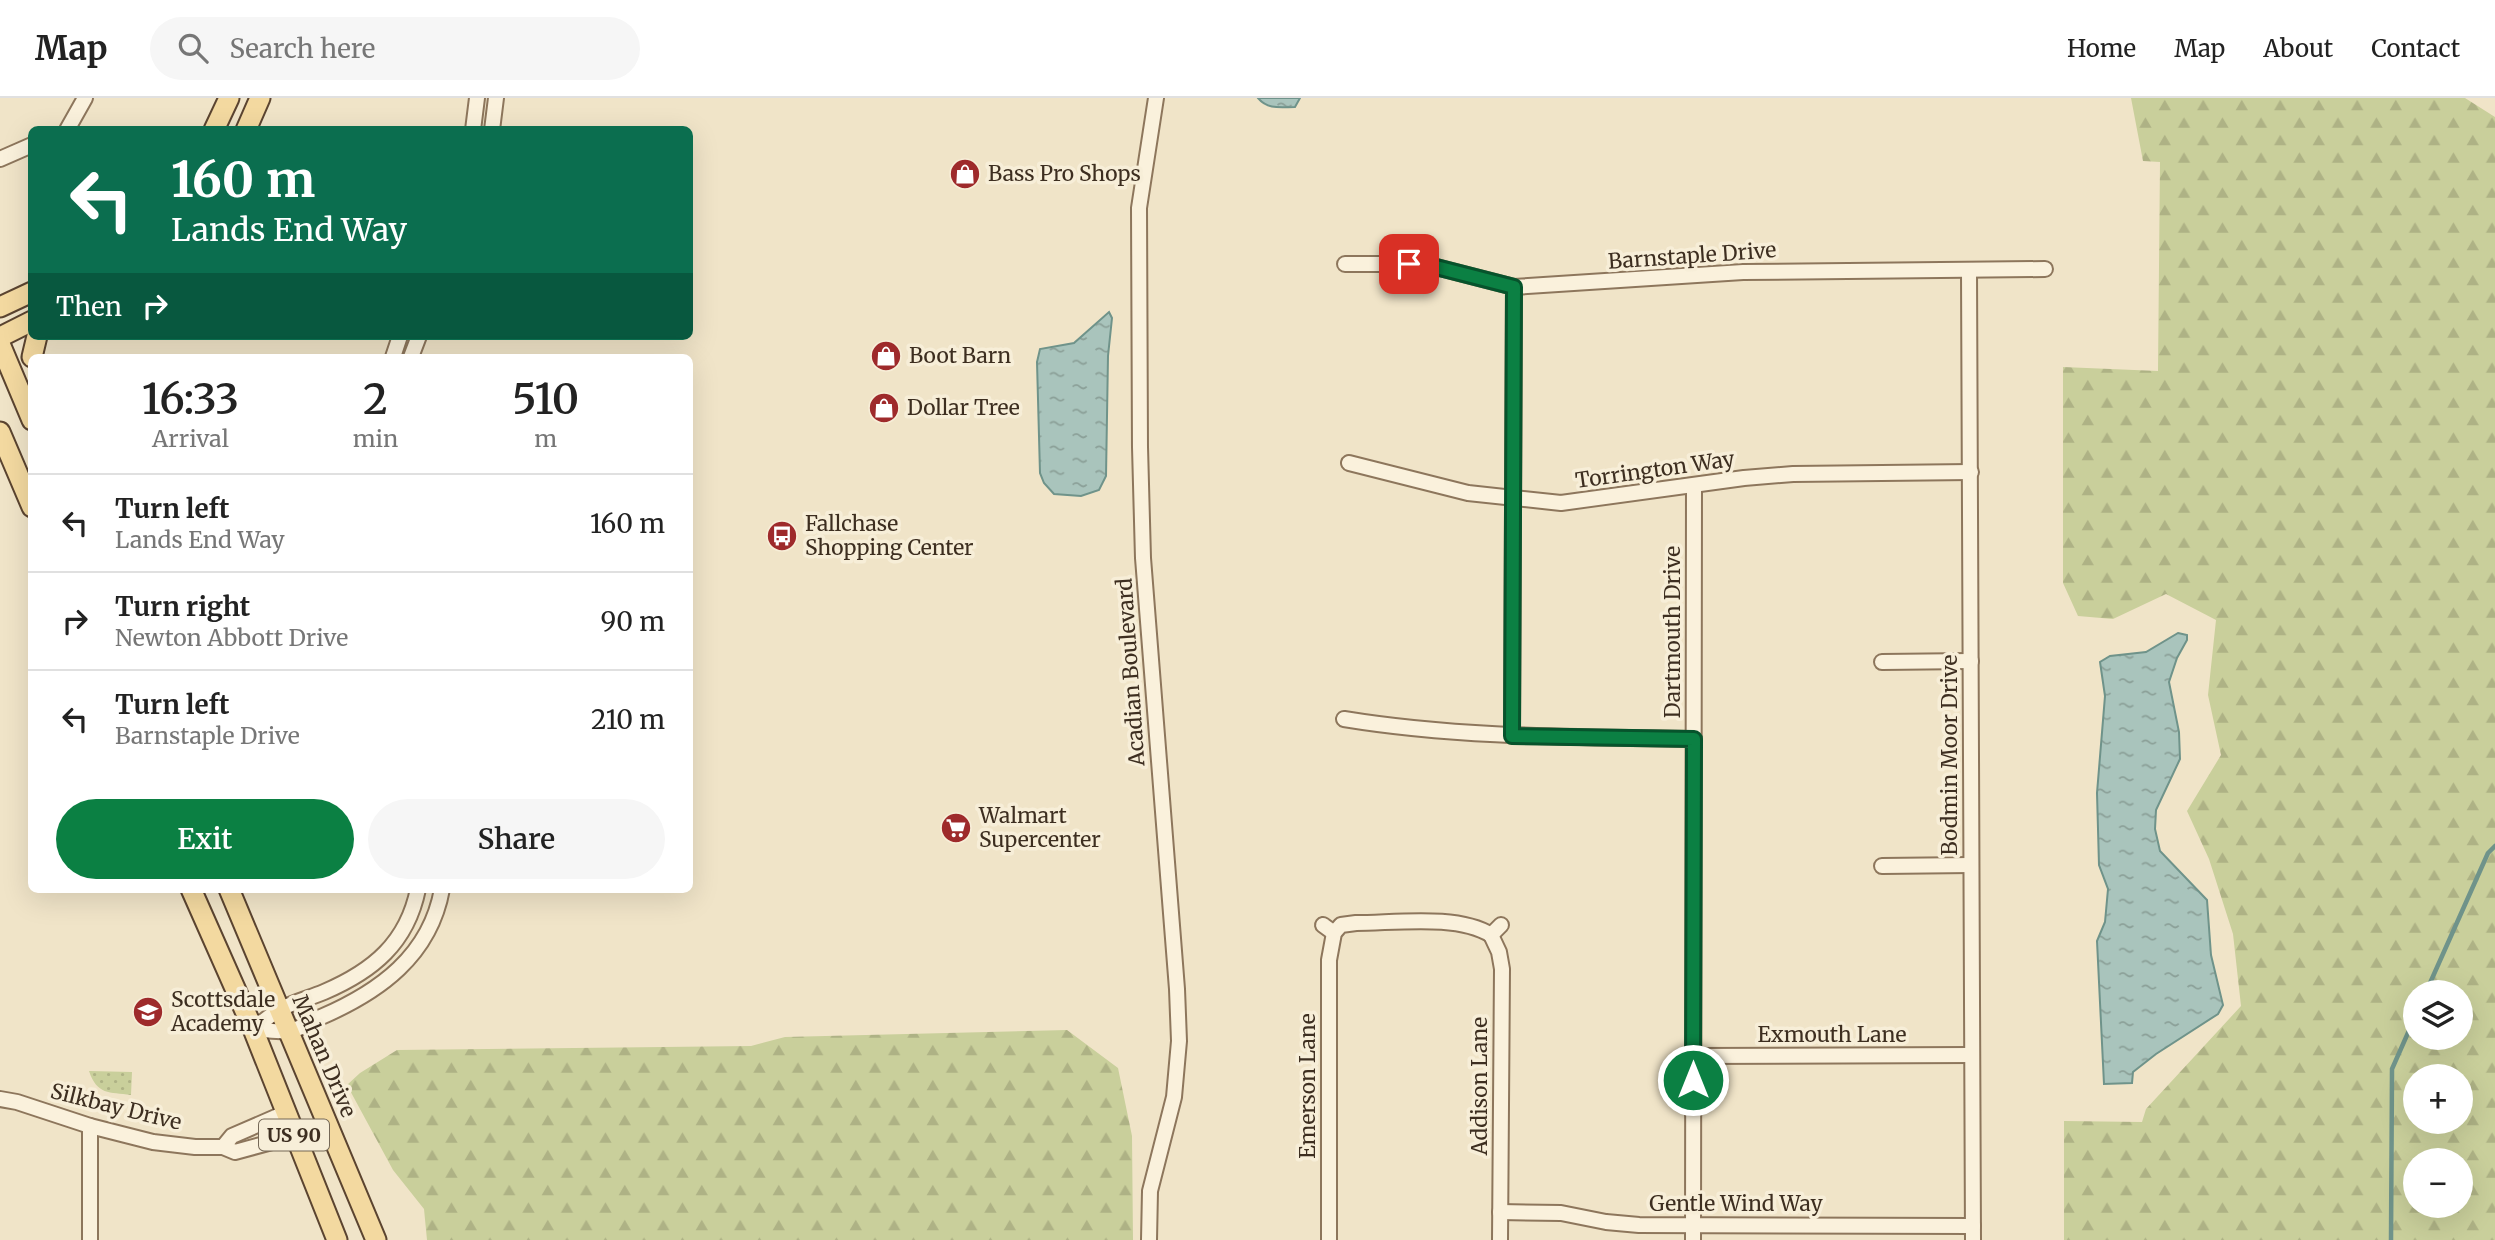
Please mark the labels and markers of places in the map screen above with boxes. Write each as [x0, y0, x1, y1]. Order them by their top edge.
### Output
shop icon: Bass Pro Shops [948, 157, 982, 191]
place label: Bass Pro Shops [988, 160, 1141, 187]
pin [1379, 234, 1439, 294]
shop icon: Boot Barn [869, 339, 903, 373]
place label: Boot Barn [909, 342, 1011, 369]
shop icon: Dollar Tree [867, 391, 901, 425]
place label: Dollar Tree [907, 394, 1020, 421]
place label: Fallchase Shopping Center [805, 510, 974, 561]
bus stop icon: Fallchase Shopping Center [765, 519, 799, 553]
place label: Walmart Supercenter [978, 802, 1101, 853]
supermarket icon: Walmart Supercenter [939, 811, 973, 845]
place label: Scottsdale Academy [170, 986, 275, 1037]
school or university icon: Scottsdale Academy [131, 995, 165, 1029]

